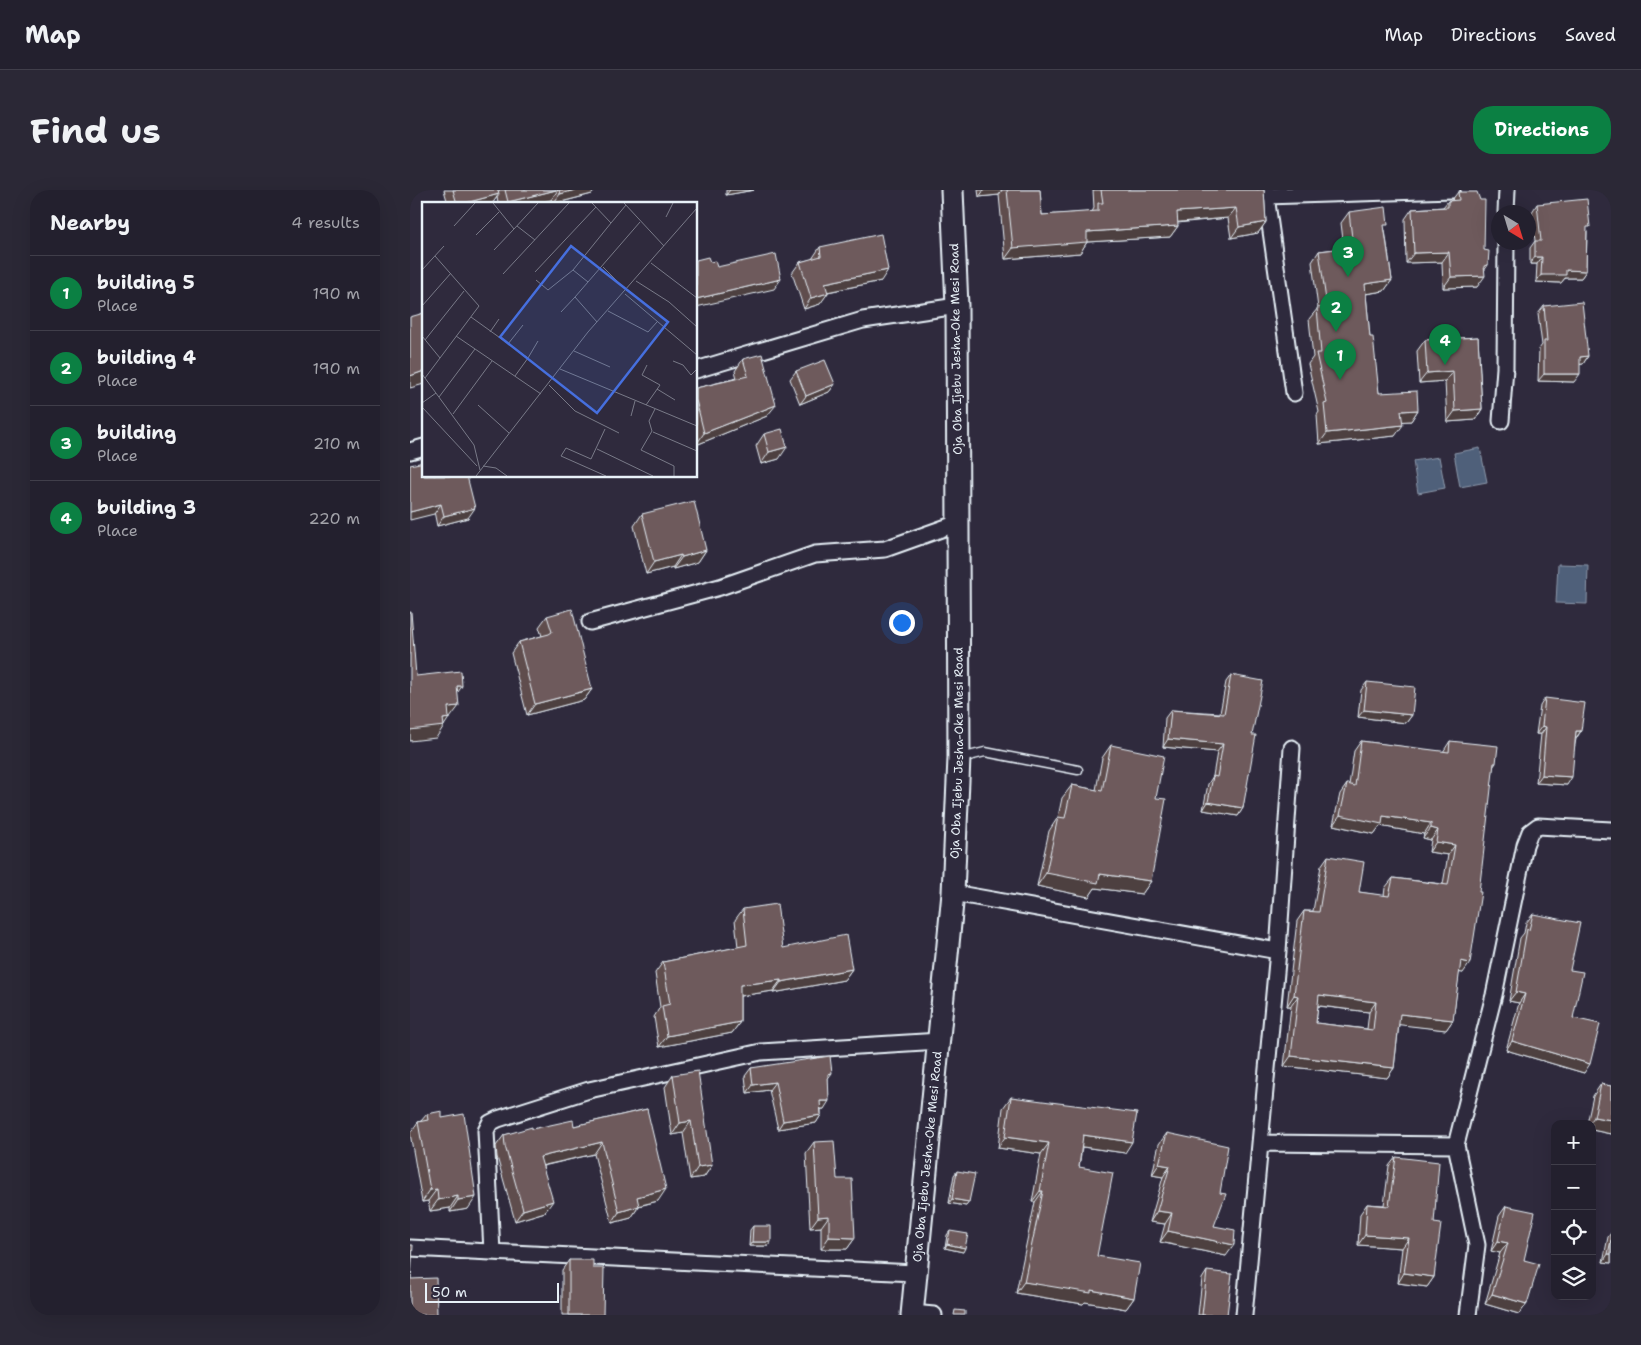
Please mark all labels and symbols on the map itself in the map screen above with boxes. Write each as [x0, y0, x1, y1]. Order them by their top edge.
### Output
inset map [422, 202, 698, 478]
north arrow [1491, 205, 1536, 250]
pin: 3 [1332, 236, 1364, 277]
street label: Oja Oba Ijebu Jesha-Oke Mesi Road [946, 243, 966, 455]
pin: 2 [1320, 291, 1352, 332]
pin: 4 [1429, 324, 1461, 365]
pin: 1 [1324, 339, 1356, 380]
your location [889, 610, 915, 636]
street label: Oja Oba Ijebu Jesha-Oke Mesi Road [947, 647, 967, 859]
street label: Oja Oba Ijebu Jesha-Oke Mesi Road [909, 1050, 946, 1263]
scale bar [425, 1280, 559, 1303]

